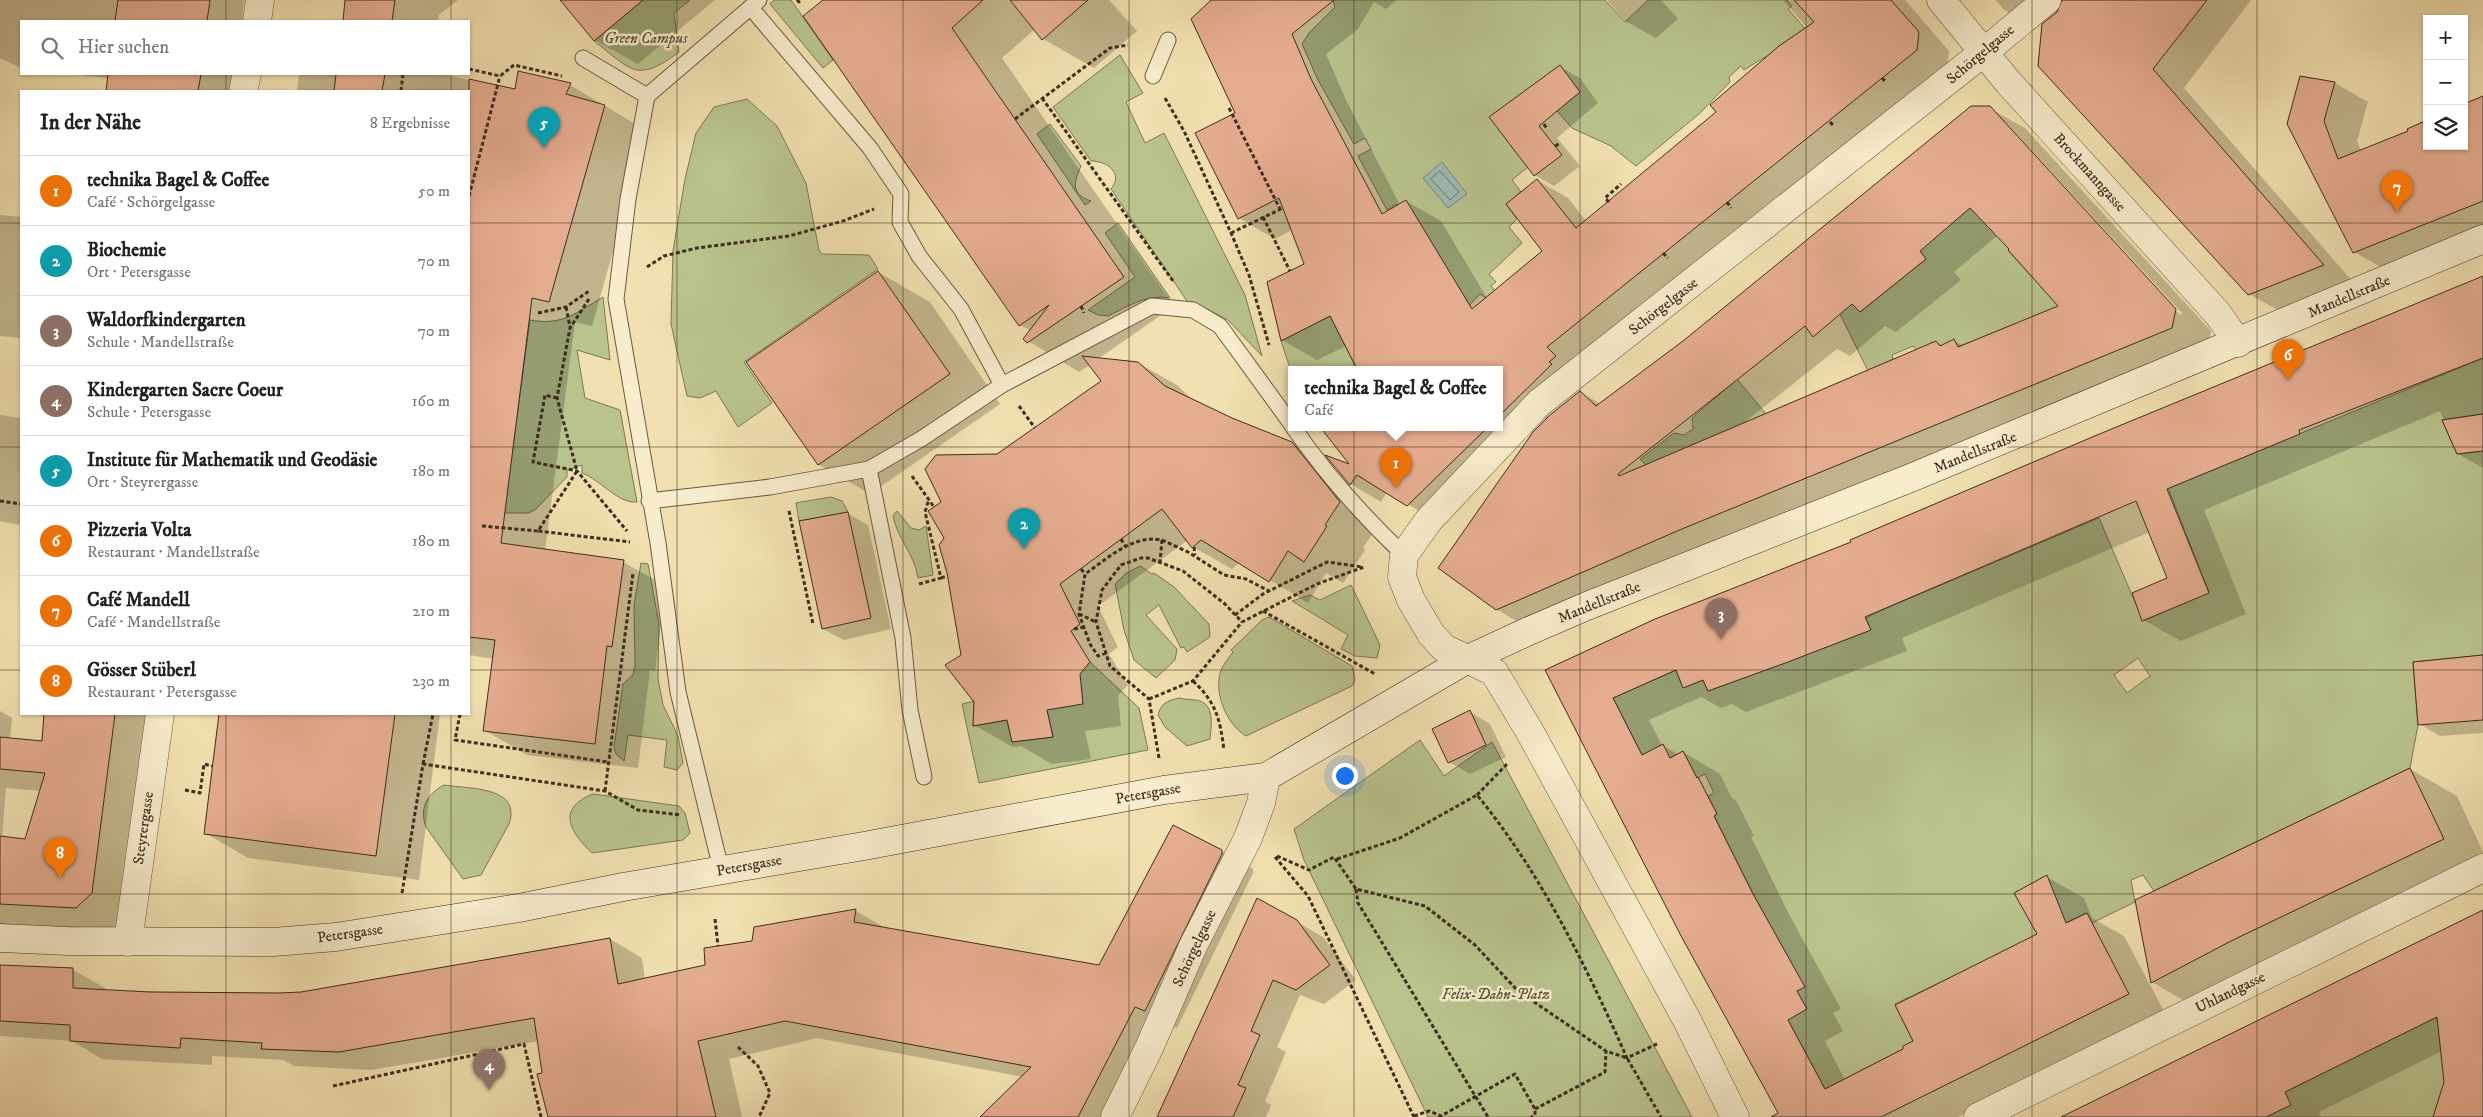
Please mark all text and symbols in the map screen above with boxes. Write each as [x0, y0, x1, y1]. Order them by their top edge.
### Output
map controls [2423, 15, 2468, 150]
button: + [2423, 15, 2468, 60]
search box [20, 20, 470, 75]
street label: Schörgelgasse [1942, 20, 2018, 88]
park label: Green Campus [604, 29, 688, 48]
icon: search [38, 34, 66, 62]
text: Hier suchen [78, 36, 169, 59]
button: − [2423, 60, 2468, 105]
button: layers [2423, 105, 2468, 150]
pin: 5 [528, 107, 560, 148]
text: In der Nähe [40, 110, 141, 136]
text: 8 Ergebnisse [370, 113, 450, 133]
street label: Brockmanngasse [2049, 129, 2130, 216]
text: technika Bagel & Coffee [87, 169, 269, 192]
pin: 7 [2381, 171, 2413, 212]
text: 1 [53, 181, 59, 201]
text: 50 m [418, 181, 450, 201]
text: Café · Schörgelgasse [87, 192, 215, 212]
text: Biochemie [87, 239, 166, 262]
text: 2 [52, 251, 60, 271]
text: 70 m [418, 251, 450, 271]
text: Ort · Petersgasse [87, 262, 191, 282]
street label: Mandellstraße [2305, 271, 2393, 322]
street label: Schörgelgasse [1625, 273, 1702, 339]
text: Waldorfkindergarten [87, 309, 246, 332]
text: 3 [53, 321, 59, 341]
text: 70 m [418, 321, 450, 341]
text: Schule · Mandellstraße [87, 332, 234, 352]
pin: 6 [2272, 339, 2304, 380]
popup [1288, 366, 1503, 431]
text: technika Bagel & Coffee [1304, 377, 1487, 400]
text: Kindergarten Sacre Coeur [87, 379, 283, 402]
text: 4 [51, 391, 61, 411]
text: 160 m [412, 391, 450, 411]
text: Café [1304, 400, 1333, 420]
text: Schule · Petersgasse [87, 402, 211, 422]
street label: Mandellstraße [1931, 427, 2019, 478]
pin: 1 [1380, 447, 1412, 488]
text: Institute für Mathematik und Geodäsie [87, 449, 377, 472]
text: 5 [52, 461, 60, 481]
text: 180 m [412, 461, 450, 481]
text: Ort · Steyrergasse [87, 472, 198, 492]
pin: 2 [1008, 508, 1040, 549]
text: Pizzeria Volta [87, 519, 191, 542]
text: 6 [52, 531, 60, 551]
text: 180 m [412, 531, 450, 551]
text: Restaurant · Mandellstraße [87, 542, 260, 562]
street label: Mandellstraße [1555, 577, 1643, 628]
text: Café Mandell [87, 589, 190, 612]
pin: 3 [1705, 598, 1737, 639]
text: 7 [52, 601, 60, 621]
text: 210 m [412, 601, 450, 621]
text: Café · Mandellstraße [87, 612, 220, 632]
text: Gösser Stüberl [87, 659, 196, 682]
text: 8 [52, 671, 60, 691]
text: 230 m [412, 671, 450, 691]
text: Restaurant · Petersgasse [87, 682, 237, 702]
your location [1332, 763, 1358, 789]
street label: Petersgasse [1114, 778, 1182, 809]
street label: Steyrergasse [129, 790, 158, 866]
pin: 8 [44, 837, 76, 878]
street label: Petersgasse [715, 850, 783, 881]
street label: Schörgelgasse [1168, 907, 1221, 990]
street label: Petersgasse [316, 919, 384, 948]
street label: Uhlandgasse [2192, 967, 2268, 1018]
park label: Felix-Dahn-Platz [1442, 985, 1550, 1004]
pin: 4 [473, 1049, 505, 1090]

